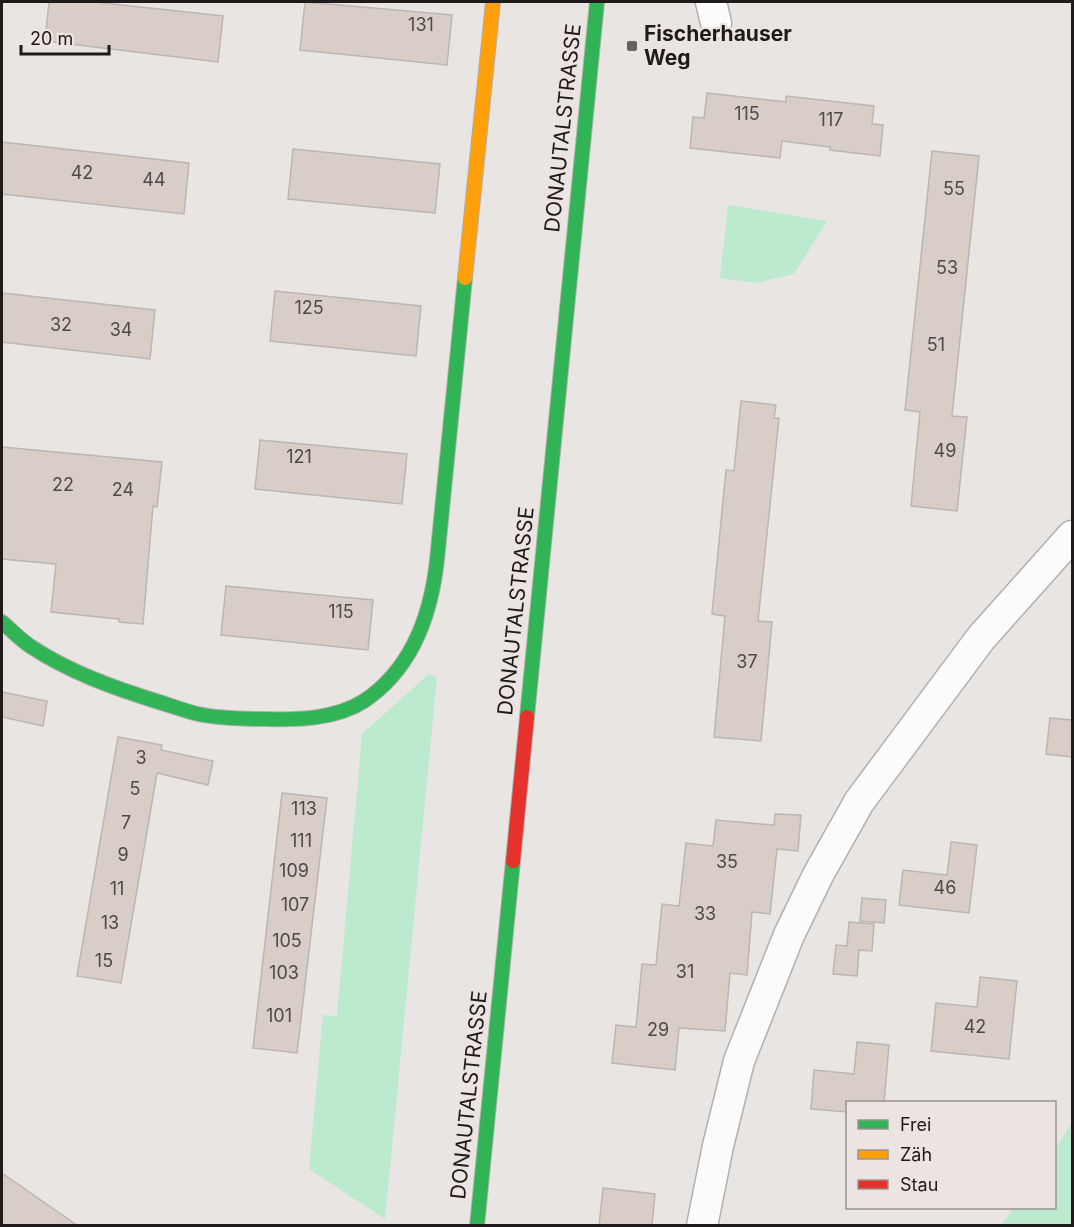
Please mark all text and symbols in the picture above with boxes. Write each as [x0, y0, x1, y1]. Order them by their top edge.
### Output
house number: 131 [408, 14, 434, 35]
scale bar [21, 18, 110, 56]
place label: Fischerhauser Weg [644, 21, 792, 70]
street label: DONAUTALSTRASSE [539, 22, 586, 233]
text: 20 m [30, 28, 73, 49]
marker: Fischerhauser Weg [625, 39, 639, 53]
house number: 115 [734, 103, 760, 124]
house number: 117 [819, 109, 843, 130]
house number: 42 [71, 162, 93, 183]
house number: 44 [142, 169, 166, 190]
house number: 55 [943, 178, 965, 199]
house number: 53 [936, 257, 958, 278]
house number: 125 [294, 297, 324, 318]
house number: 32 [50, 314, 72, 335]
house number: 34 [110, 319, 132, 340]
house number: 51 [927, 334, 945, 355]
house number: 49 [934, 440, 956, 461]
house number: 121 [286, 446, 312, 467]
house number: 22 [52, 474, 74, 495]
house number: 24 [112, 479, 134, 500]
street label: DONAUTALSTRASSE [492, 505, 539, 716]
house number: 115 [328, 601, 354, 622]
house number: 37 [736, 651, 758, 672]
house number: 3 [135, 747, 147, 768]
house number: 5 [130, 778, 140, 799]
house number: 113 [291, 798, 317, 819]
house number: 7 [121, 812, 131, 833]
house number: 111 [290, 830, 312, 851]
house number: 9 [117, 844, 129, 865]
house number: 35 [716, 851, 738, 872]
house number: 109 [279, 860, 309, 881]
house number: 46 [934, 877, 956, 898]
house number: 11 [110, 878, 124, 899]
house number: 107 [281, 894, 309, 915]
house number: 33 [694, 903, 716, 924]
house number: 13 [101, 912, 119, 933]
house number: 105 [272, 930, 302, 951]
house number: 15 [95, 950, 113, 971]
house number: 31 [676, 961, 694, 982]
house number: 103 [269, 962, 299, 983]
street label: DONAUTALSTRASSE [445, 989, 492, 1200]
house number: 101 [266, 1005, 292, 1026]
house number: 42 [964, 1016, 986, 1037]
house number: 29 [647, 1019, 669, 1040]
legend [846, 1101, 1056, 1209]
text: Frei [900, 1114, 931, 1135]
text: Zäh [900, 1144, 932, 1165]
text: Stau [900, 1174, 938, 1195]

